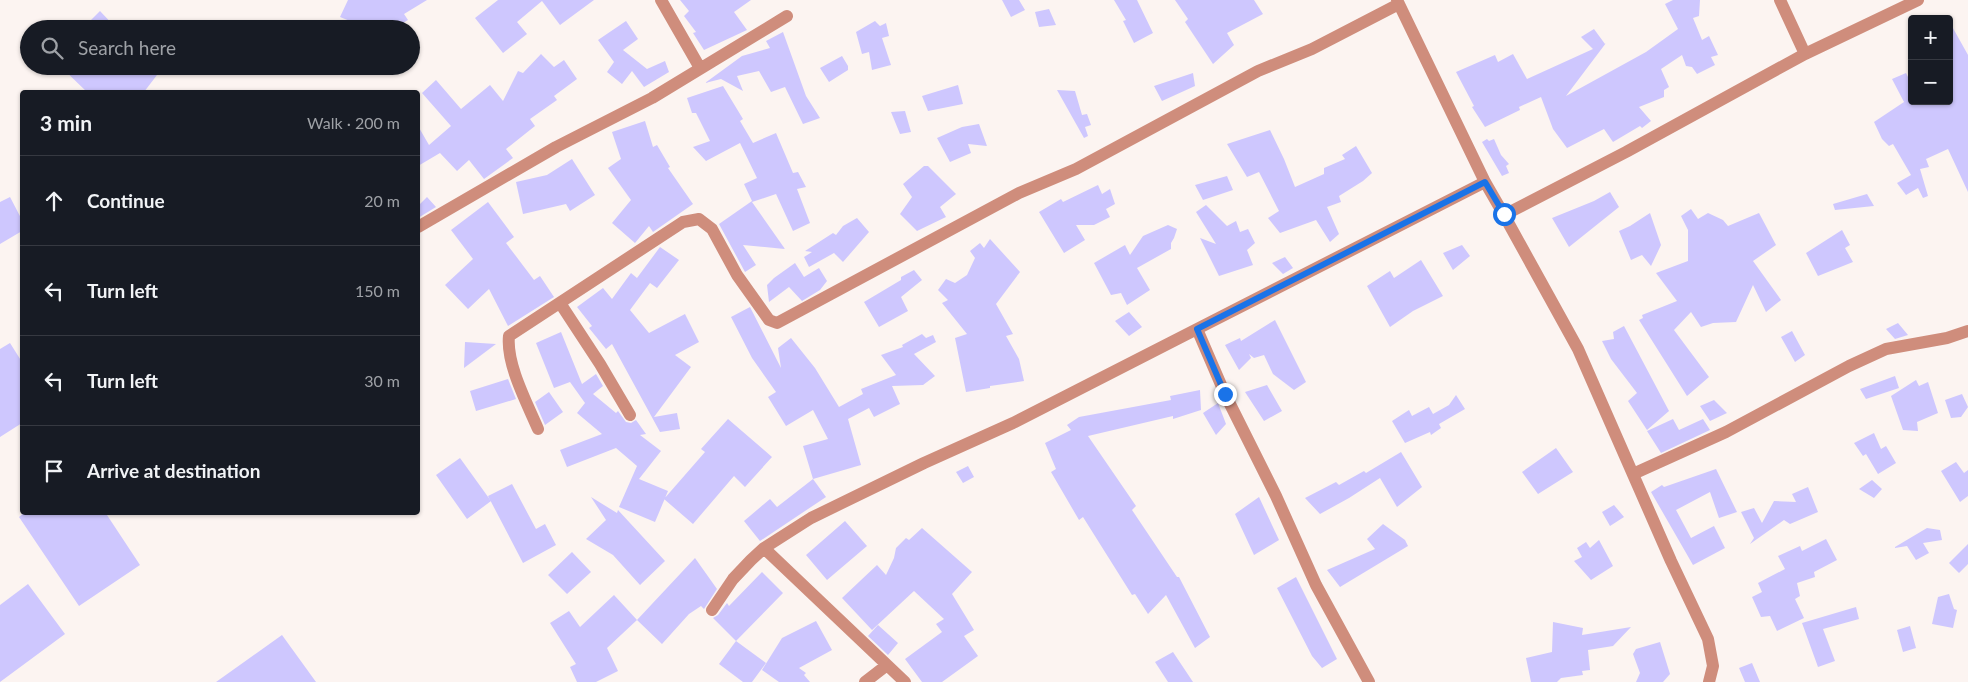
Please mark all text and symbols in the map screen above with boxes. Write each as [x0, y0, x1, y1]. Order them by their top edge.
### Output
map controls [1908, 15, 1953, 105]
button: + [1908, 15, 1953, 60]
search box [20, 20, 420, 75]
icon: search [38, 34, 66, 62]
text: Search here [78, 36, 176, 59]
button: − [1908, 60, 1953, 105]
text: 3 min [40, 110, 92, 135]
text: Walk · 200 m [307, 113, 400, 132]
icon: ahead [40, 187, 68, 215]
text: Continue [87, 189, 165, 212]
text: 20 m [364, 191, 400, 210]
route start [1493, 203, 1516, 226]
icon: left [40, 277, 68, 305]
text: Turn left [87, 279, 158, 302]
text: 150 m [355, 281, 400, 300]
icon: left [40, 367, 68, 395]
text: Turn left [87, 369, 158, 392]
text: 30 m [364, 371, 400, 390]
route end [1214, 383, 1237, 406]
icon: arrive [40, 457, 68, 485]
text: Arrive at destination [87, 459, 260, 482]

